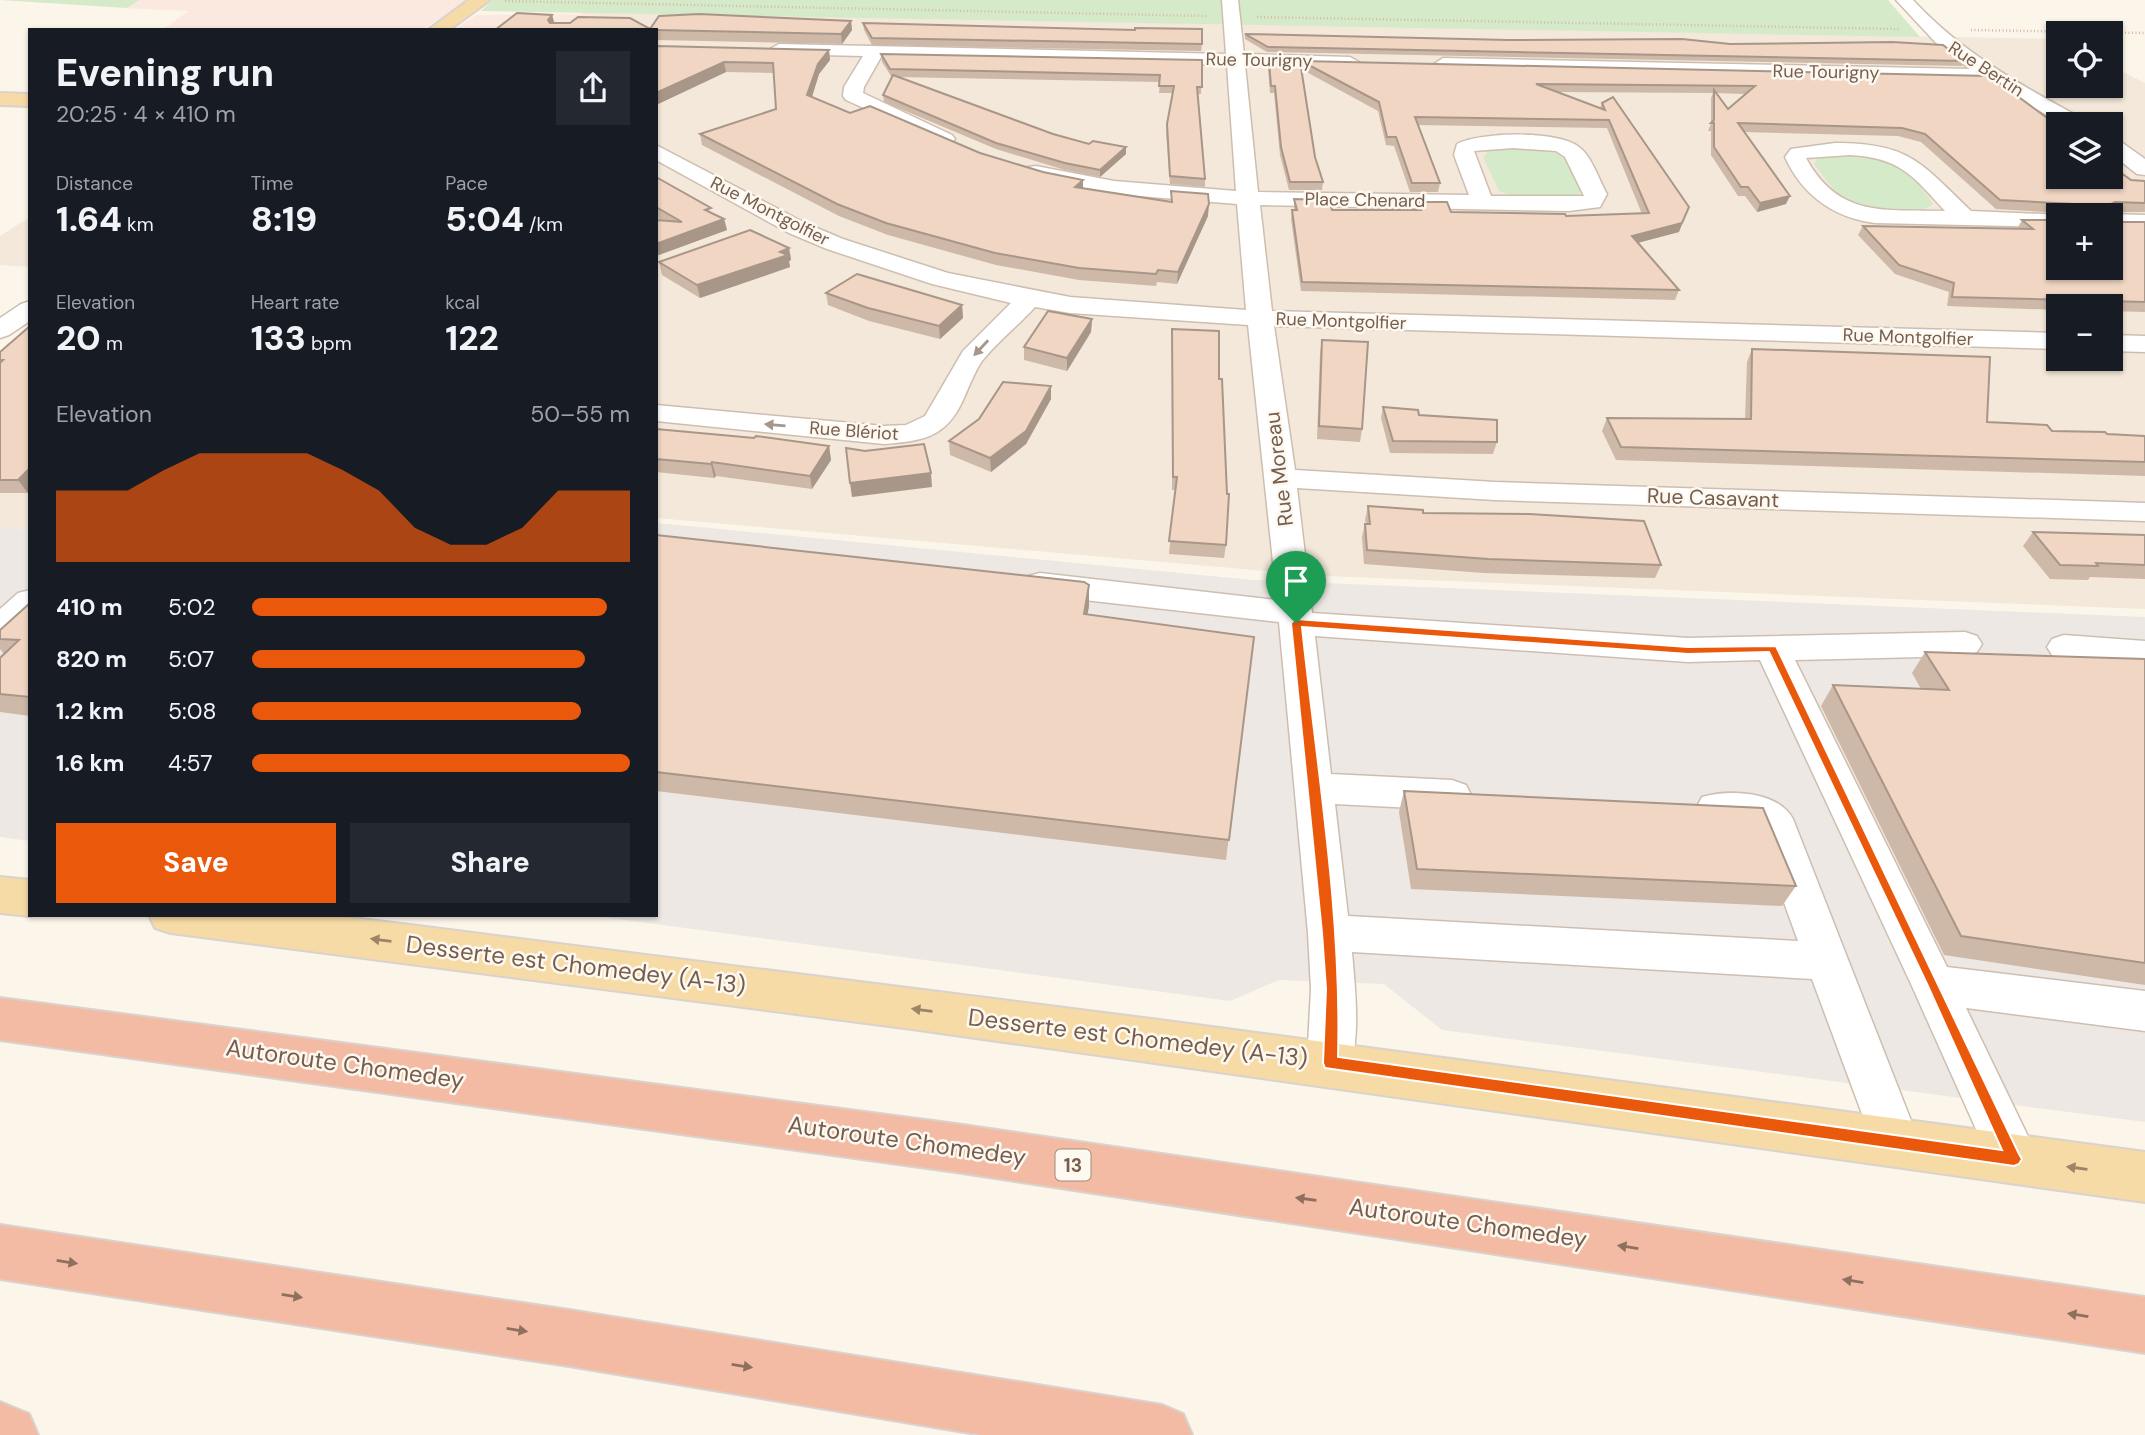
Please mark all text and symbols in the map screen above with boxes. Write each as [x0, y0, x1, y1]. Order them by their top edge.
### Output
map controls [2046, 21, 2123, 371]
button: locate [2046, 21, 2123, 98]
street label: Rue Bertin [1944, 36, 2028, 102]
street label: Rue Tourigny [1206, 47, 1312, 73]
text: Evening run [56, 48, 274, 98]
button: share [556, 51, 630, 125]
street label: Rue Tourigny [1773, 59, 1879, 85]
text: 20:25 · 4 × 410 m [56, 99, 236, 129]
button: layers [2046, 112, 2123, 189]
text: Distance [56, 171, 133, 196]
text: Time [251, 171, 294, 196]
text: Pace [445, 171, 488, 196]
street label: Rue Montgolfier [706, 171, 834, 251]
street label: Place Chenard [1304, 187, 1426, 213]
text: 1.64 [56, 196, 122, 242]
text: 8:19 [251, 196, 317, 242]
text: 5:04 [445, 196, 524, 242]
button: + [2046, 203, 2123, 280]
text: km [122, 212, 154, 237]
text: /km [524, 212, 563, 237]
text: Elevation [56, 290, 135, 315]
text: Heart rate [251, 290, 339, 315]
text: kcal [445, 290, 480, 315]
button: − [2046, 294, 2123, 371]
street label: Rue Montgolfier [1275, 307, 1407, 335]
text: 20 [56, 315, 101, 361]
text: 133 [251, 315, 306, 361]
text: 122 [445, 315, 499, 361]
street label: Rue Montgolfier [1842, 323, 1974, 351]
text: m [101, 331, 123, 356]
text: bpm [306, 331, 352, 356]
one-way arrow [974, 339, 990, 356]
text: Elevation [56, 399, 152, 429]
text: 50–55 m [530, 399, 630, 429]
street label: Rue Moreau [1258, 410, 1300, 528]
street label: Rue Blériot [809, 416, 899, 446]
one-way arrow [764, 419, 786, 430]
street label: Rue Casavant [1646, 482, 1780, 514]
pin [1266, 551, 1326, 623]
icon: arrive [1277, 562, 1315, 600]
text: 410 m [56, 592, 123, 622]
text: 5:02 [168, 592, 215, 622]
text: 820 m [56, 644, 127, 674]
text: 5:07 [168, 644, 214, 674]
text: 1.2 km [56, 696, 124, 726]
text: 5:08 [168, 696, 216, 726]
text: 1.6 km [56, 748, 124, 778]
text: 4:57 [168, 748, 213, 778]
button: Save [56, 823, 336, 903]
button: Share [350, 823, 630, 903]
street label: Desserte est Chomedey (A-13) [404, 928, 748, 1001]
one-way arrow [370, 935, 392, 946]
street label: Desserte est Chomedey (A-13) [966, 1001, 1310, 1074]
one-way arrow [911, 1004, 933, 1015]
street label: Autoroute Chomedey [224, 1031, 466, 1096]
street label: Autoroute Chomedey [786, 1108, 1028, 1173]
road number: 13 [1056, 1149, 1090, 1180]
one-way arrow [2066, 1162, 2088, 1173]
street label: Autoroute Chomedey [1347, 1190, 1589, 1255]
one-way arrow [1294, 1194, 1316, 1205]
one-way arrow [1617, 1241, 1639, 1252]
one-way arrow [57, 1257, 79, 1268]
one-way arrow [1841, 1275, 1863, 1286]
one-way arrow [281, 1291, 303, 1302]
one-way arrow [2066, 1309, 2088, 1320]
one-way arrow [506, 1325, 528, 1336]
one-way arrow [731, 1361, 753, 1372]

